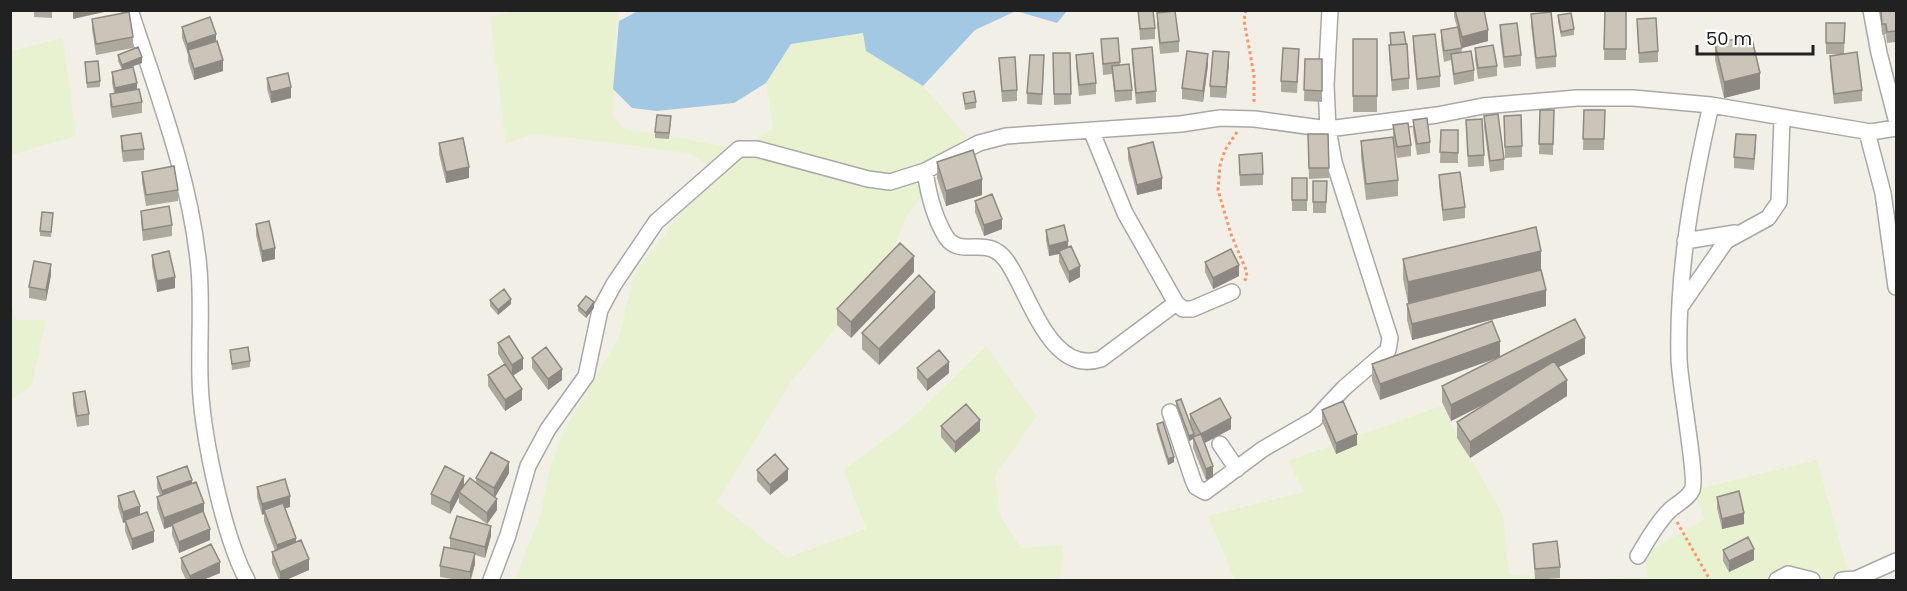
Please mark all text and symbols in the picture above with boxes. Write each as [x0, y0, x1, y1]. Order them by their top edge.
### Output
scale bar [1697, 18, 1812, 56]
text: 50 m [1706, 26, 1752, 51]

